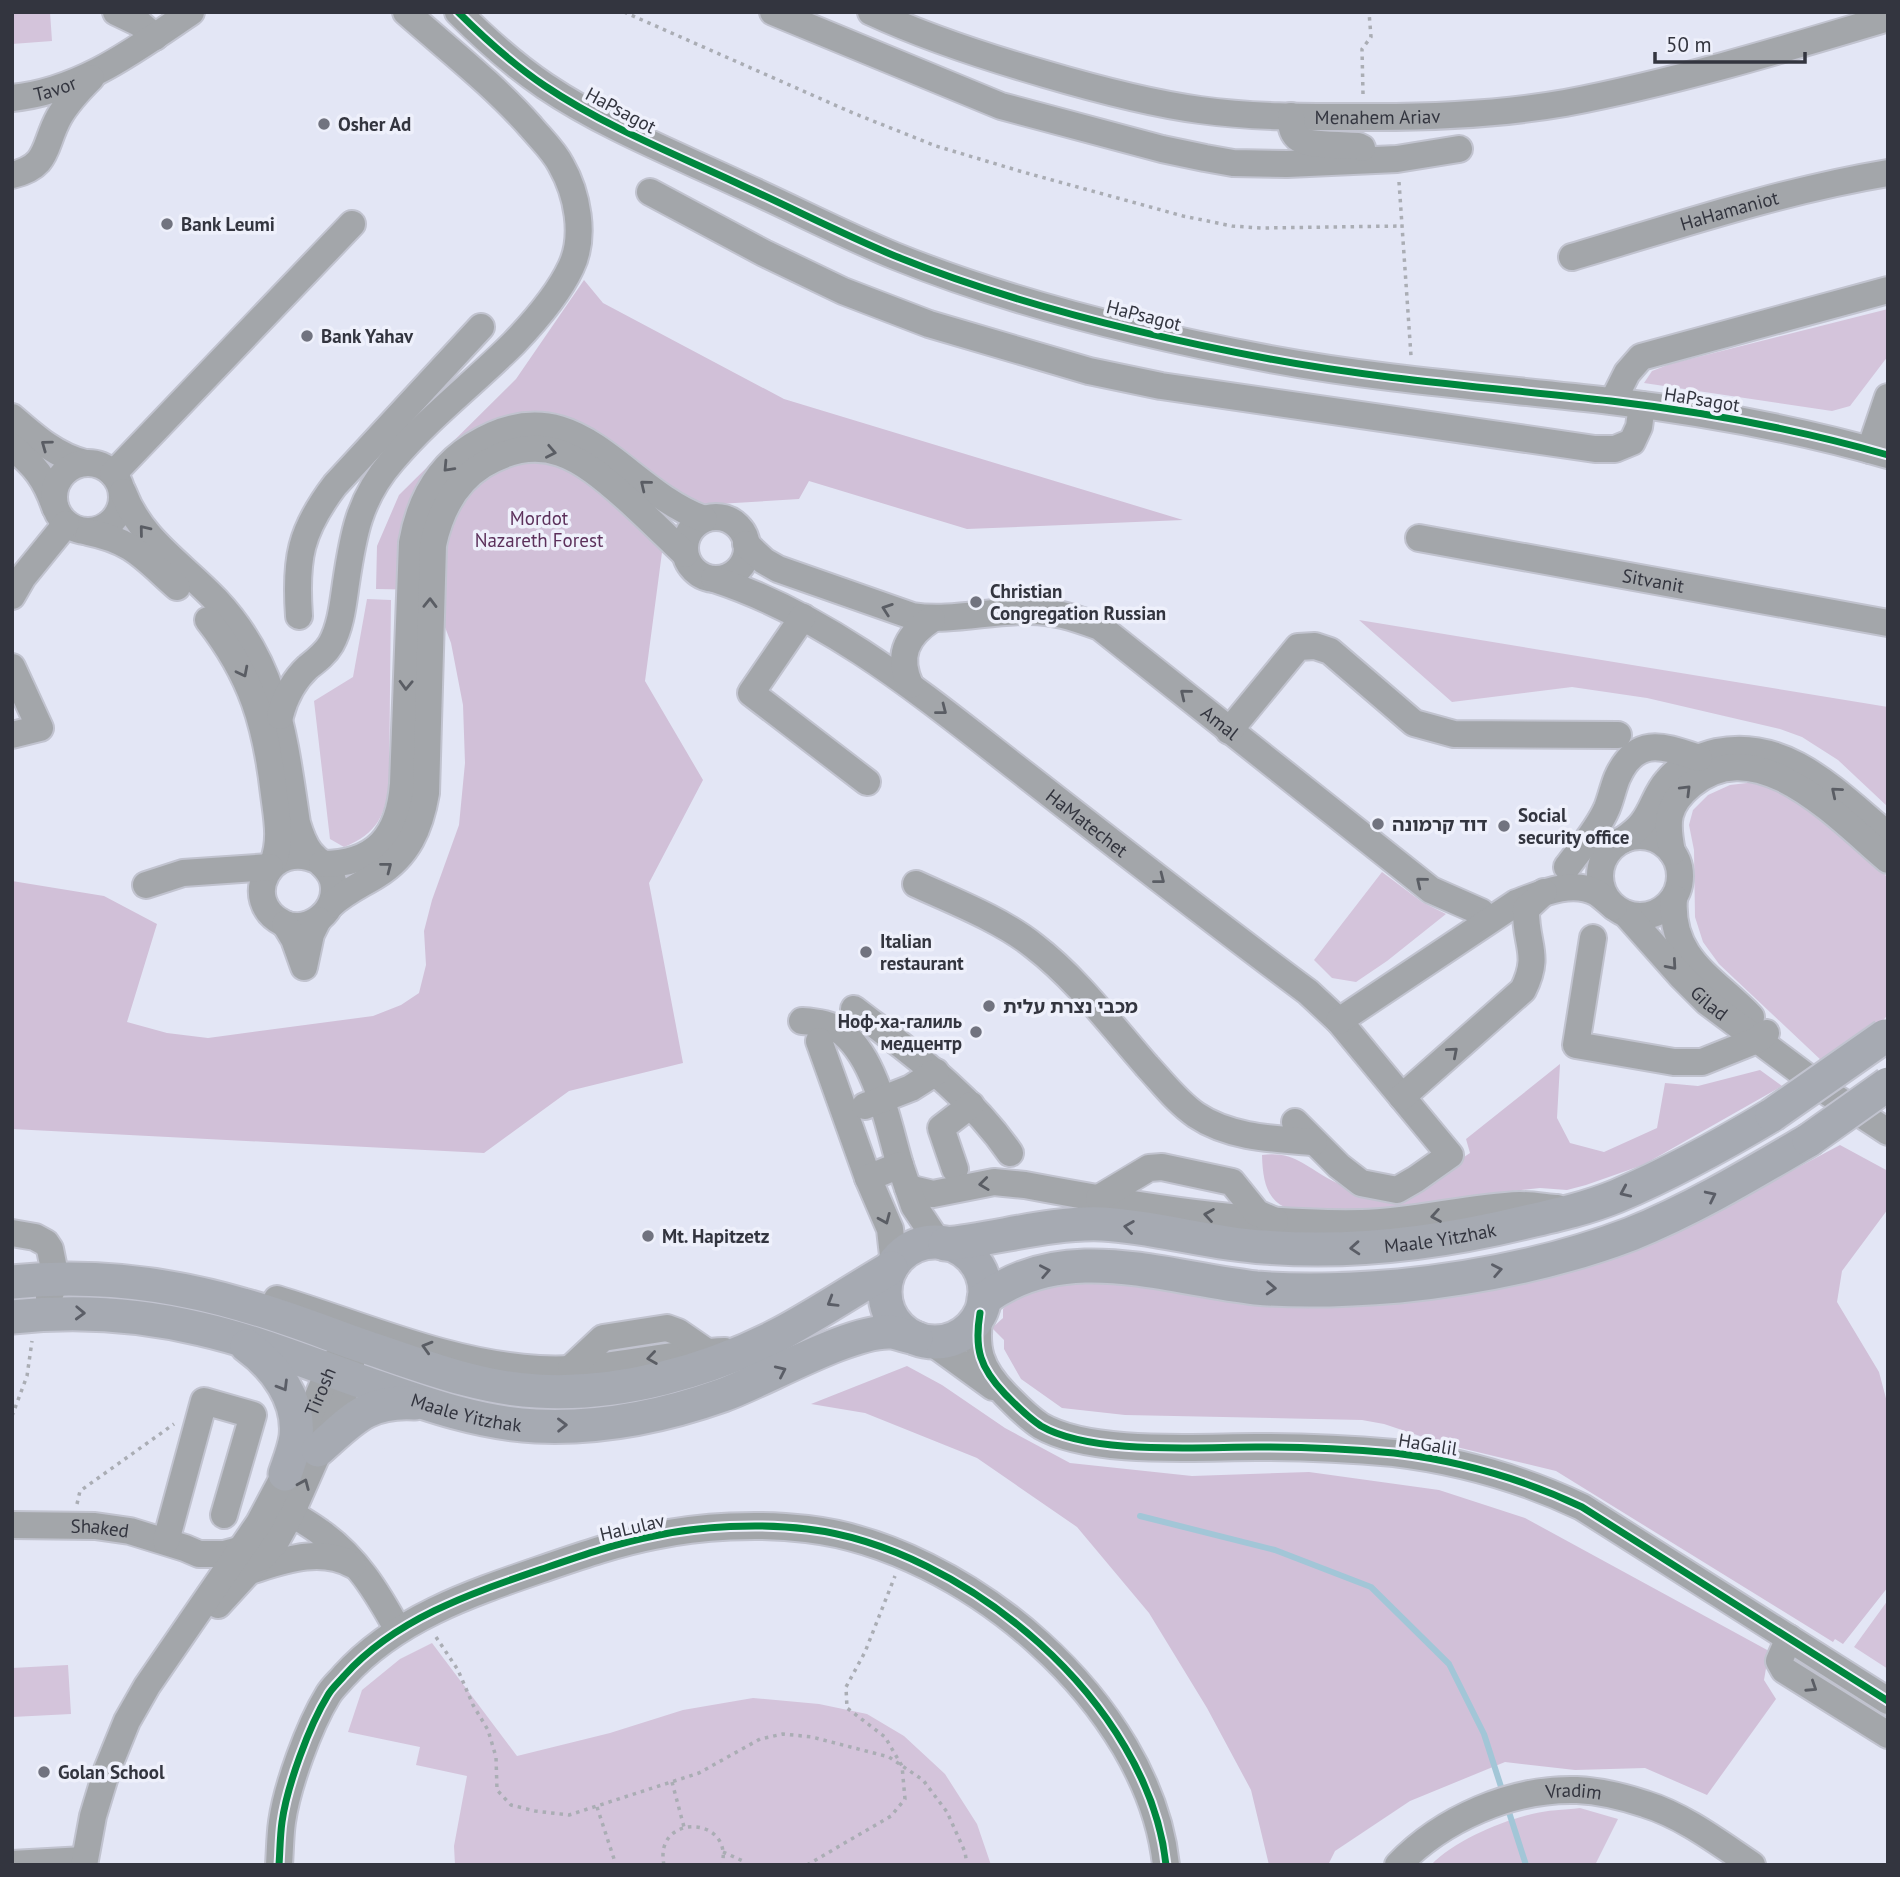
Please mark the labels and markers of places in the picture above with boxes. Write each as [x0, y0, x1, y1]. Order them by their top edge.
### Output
place label: Osher Ad [338, 112, 411, 136]
marker: Osher Ad [316, 116, 332, 132]
place label: Bank Leumi [181, 212, 275, 236]
marker: Bank Leumi [159, 216, 175, 232]
place label: Bank Yahav [321, 324, 414, 348]
marker: Bank Yahav [299, 328, 315, 344]
place label: Christian Congregation Russian [990, 579, 1166, 625]
marker: Christian Congregation Russian [968, 594, 984, 610]
place label: Social security office [1518, 803, 1629, 849]
place label: דוד קרמונה [1392, 812, 1487, 836]
marker: דוד קרמונה [1370, 816, 1386, 832]
marker: Social security office [1496, 818, 1512, 834]
place label: Italian restaurant [880, 929, 964, 975]
marker: Italian restaurant [858, 944, 874, 960]
place label: מכבי נצרת עלית [1003, 994, 1138, 1018]
marker: מכבי נצרת עלית [981, 998, 997, 1014]
place label: Ноф-ха-галиль медцентр [838, 1009, 962, 1055]
marker: Ноф-ха-галиль медцентр [968, 1024, 984, 1040]
place label: Mt. Hapitzetz [662, 1224, 770, 1248]
marker: Mt. Hapitzetz [640, 1228, 656, 1244]
place label: Golan School [58, 1760, 165, 1784]
marker: Golan School [36, 1764, 52, 1780]

